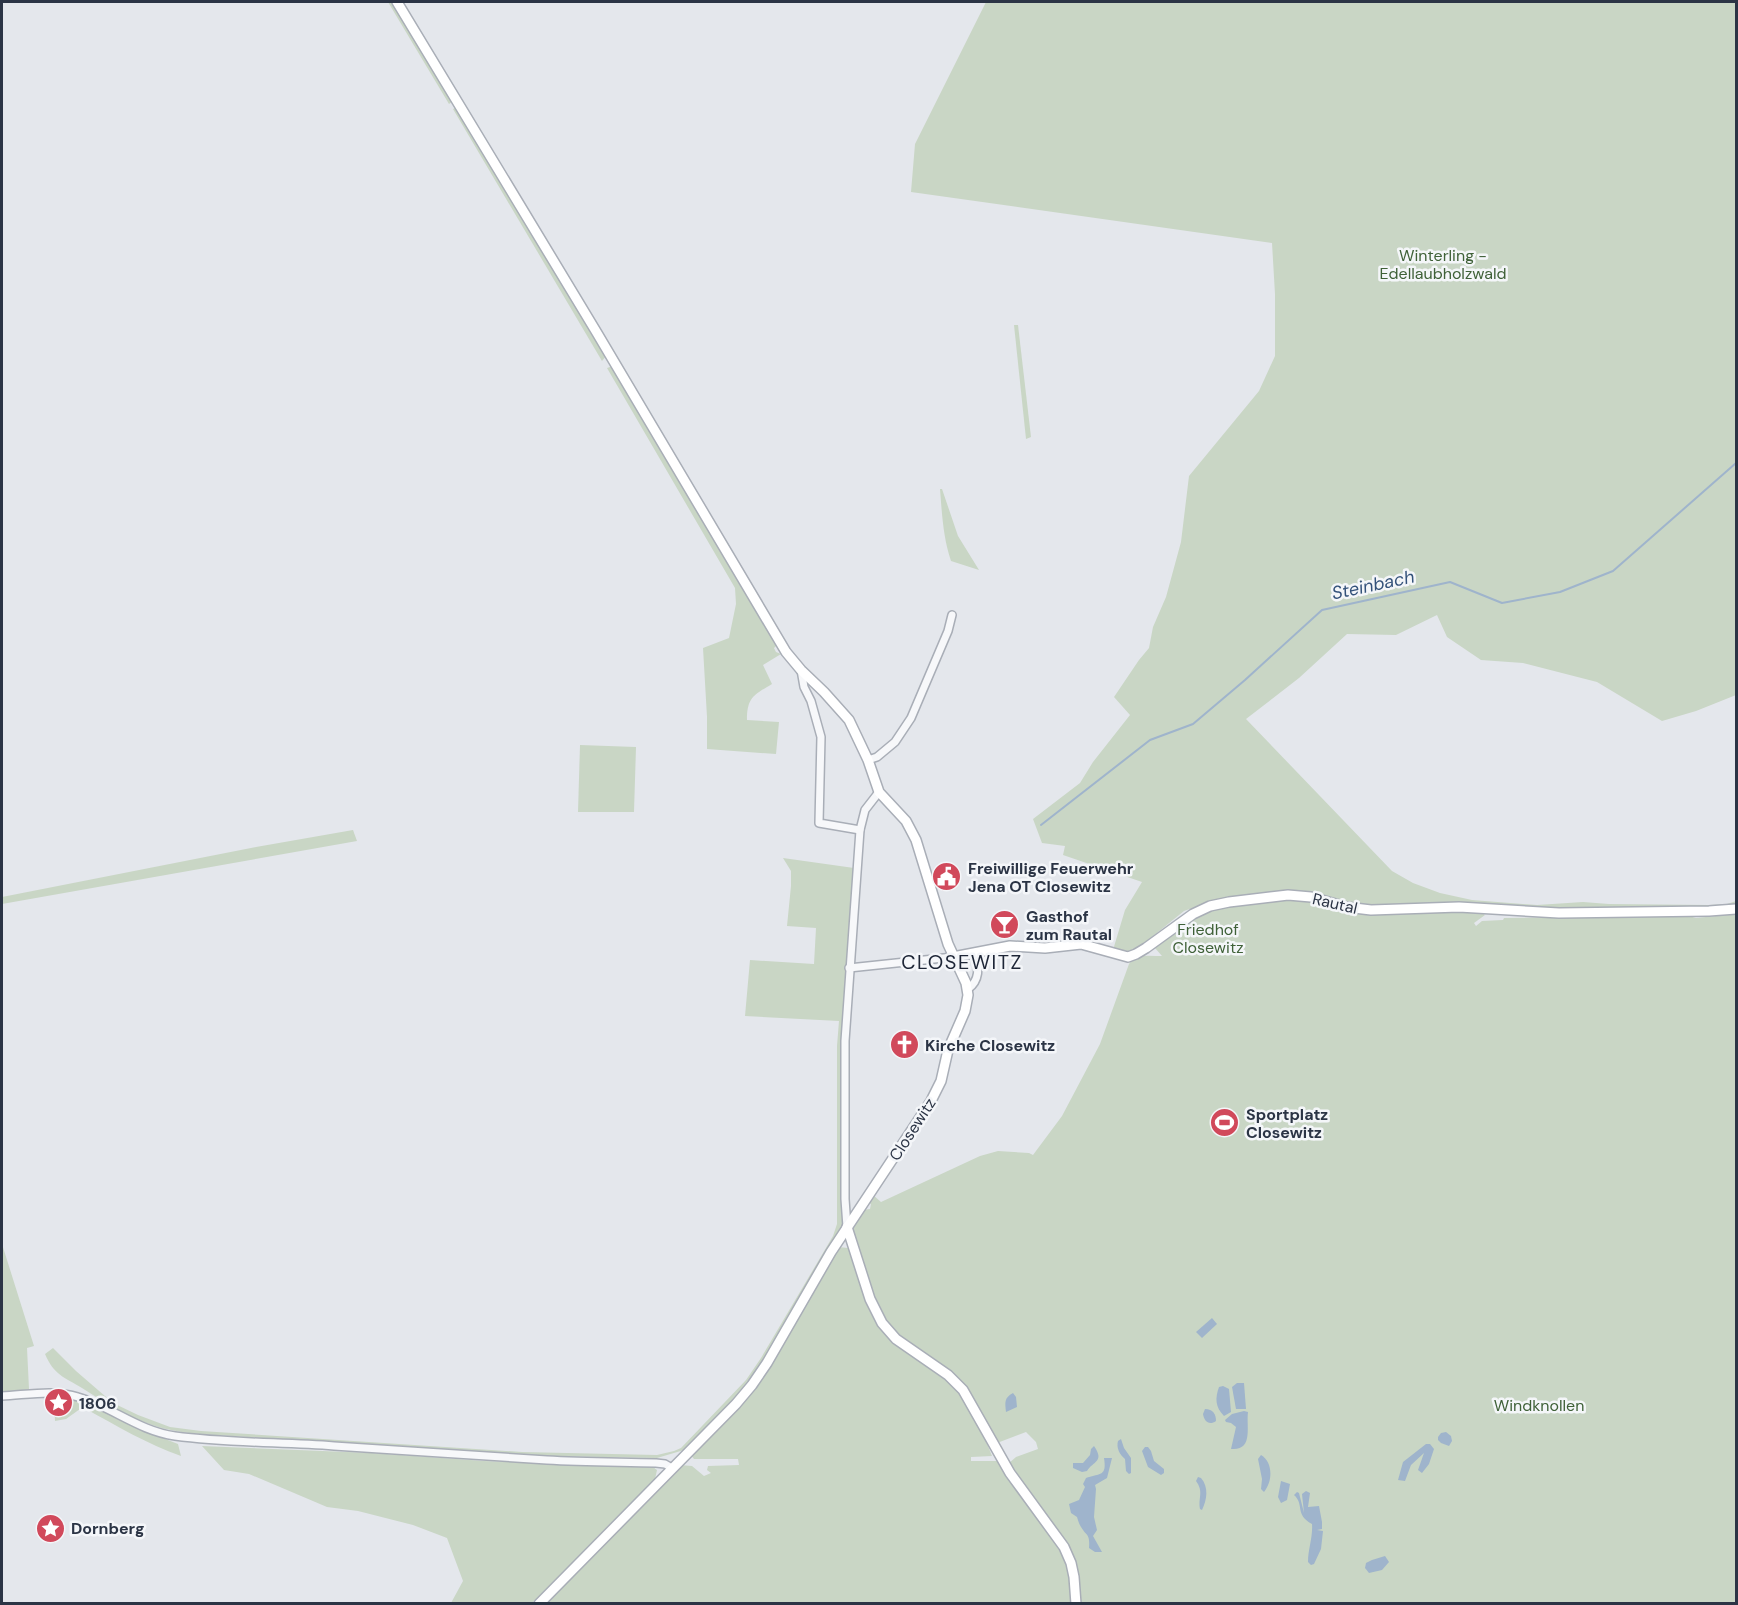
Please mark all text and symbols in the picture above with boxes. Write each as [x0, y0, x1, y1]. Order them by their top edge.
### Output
park label: Winterling - Edellaubholzwald [1380, 245, 1507, 284]
water label: Steinbach [1329, 565, 1417, 605]
place label: Freiwillige Feuerwehr Jena OT Closewitz [968, 858, 1134, 897]
public building icon: Freiwillige Feuerwehr Jena OT Closewitz [931, 861, 963, 893]
street label: Rautal [1310, 888, 1360, 919]
place label: Gasthof zum Rautal [1026, 906, 1112, 945]
bar icon: Gasthof zum Rautal [989, 909, 1021, 941]
park label: Friedhof Closewitz [1173, 919, 1243, 958]
district label: CLOSEWITZ [901, 949, 1023, 975]
church icon: Kirche Closewitz [888, 1029, 920, 1061]
place label: Kirche Closewitz [925, 1035, 1055, 1056]
street label: Closewitz [884, 1094, 941, 1165]
place label: Sportplatz Closewitz [1246, 1104, 1328, 1143]
sports icon: Sportplatz Closewitz [1209, 1107, 1241, 1139]
place icon: 1806 [42, 1387, 74, 1419]
place label: 1806 [79, 1393, 116, 1414]
park label: Windknollen [1494, 1395, 1584, 1416]
place icon: Dornberg [34, 1512, 66, 1544]
place label: Dornberg [71, 1518, 145, 1539]

